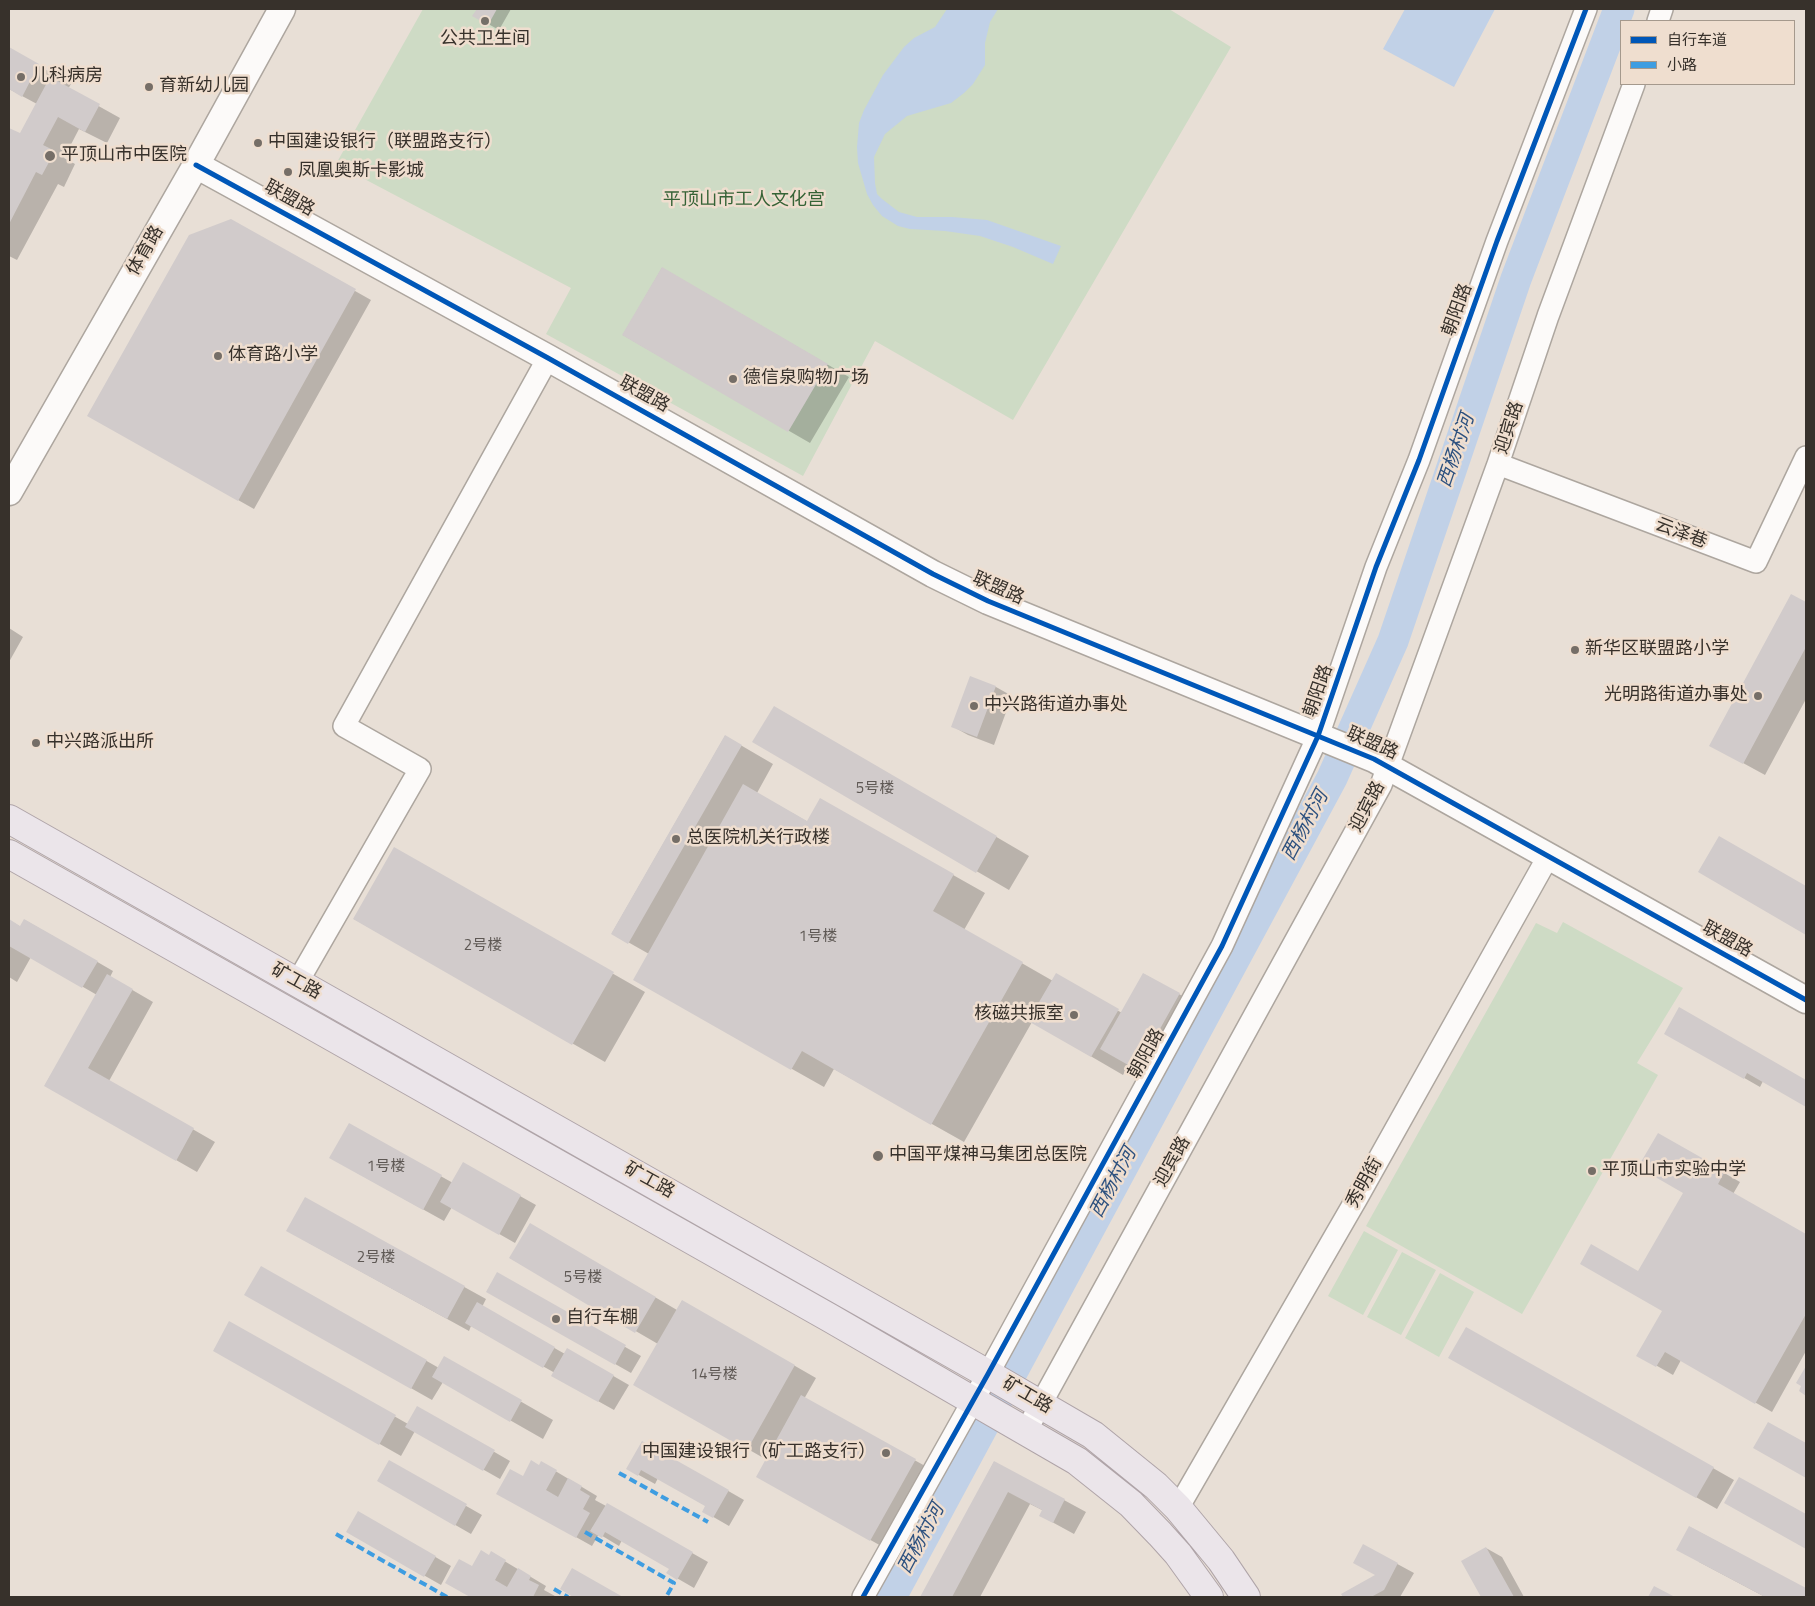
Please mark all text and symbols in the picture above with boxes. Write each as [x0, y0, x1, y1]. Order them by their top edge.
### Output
marker: 公共卫生间 [479, 15, 491, 27]
legend [1620, 20, 1795, 85]
text: 自行车道 [1667, 28, 1727, 51]
place label: 公共卫生间 [440, 29, 530, 51]
text: 小路 [1667, 53, 1697, 76]
place label: 儿科病房 [31, 66, 103, 88]
marker: 儿科病房 [15, 71, 27, 83]
place label: 育新幼儿园 [159, 76, 249, 98]
marker: 育新幼儿园 [143, 81, 155, 93]
place label: 中国建设银行（联盟路支行） [268, 132, 502, 154]
marker: 中国建设银行（联盟路支行） [252, 137, 264, 149]
place label: 平顶山市中医院 [61, 145, 187, 167]
marker: 平顶山市中医院 [43, 149, 57, 163]
place label: 凤凰奥斯卡影城 [298, 161, 424, 183]
marker: 凤凰奥斯卡影城 [282, 166, 294, 178]
street label: 联盟路 [260, 176, 318, 222]
park label: 平顶山市工人文化宫 [663, 190, 825, 212]
street label: 体育路 [123, 222, 169, 280]
street label: 朝阳路 [1439, 281, 1477, 339]
place label: 体育路小学 [228, 345, 318, 367]
marker: 体育路小学 [212, 350, 224, 362]
place label: 德信泉购物广场 [743, 368, 869, 390]
street label: 联盟路 [615, 372, 673, 418]
marker: 德信泉购物广场 [727, 373, 739, 385]
street label: 迎宾路 [1491, 399, 1529, 457]
water label: 西杨村河 [1434, 411, 1480, 491]
street label: 云泽巷 [1652, 514, 1710, 554]
street label: 联盟路 [969, 568, 1027, 610]
place label: 新华区联盟路小学 [1585, 639, 1729, 661]
marker: 新华区联盟路小学 [1569, 644, 1581, 656]
street label: 朝阳路 [1300, 662, 1338, 720]
place label: 光明路街道办事处 [1604, 685, 1748, 707]
marker: 光明路街道办事处 [1752, 690, 1764, 702]
place label: 中兴路街道办事处 [984, 695, 1128, 717]
marker: 中兴路街道办事处 [968, 700, 980, 712]
street label: 联盟路 [1343, 723, 1401, 765]
place label: 中兴路派出所 [46, 732, 154, 754]
marker: 中兴路派出所 [30, 737, 42, 749]
street label: 迎宾路 [1346, 778, 1390, 836]
house number: 5号楼 [856, 780, 894, 798]
water label: 西杨村河 [1278, 787, 1334, 865]
place label: 总医院机关行政楼 [686, 828, 830, 850]
marker: 总医院机关行政楼 [670, 833, 682, 845]
street label: 联盟路 [1698, 917, 1756, 963]
house number: 1号楼 [799, 928, 837, 946]
house number: 2号楼 [464, 937, 502, 955]
street label: 矿工路 [267, 959, 325, 1005]
place label: 核磁共振室 [974, 1004, 1064, 1026]
marker: 核磁共振室 [1068, 1009, 1080, 1021]
street label: 朝阳路 [1124, 1025, 1170, 1083]
street label: 迎宾路 [1150, 1133, 1196, 1191]
water label: 西杨村河 [1086, 1144, 1142, 1222]
place label: 中国平煤神马集团总医院 [889, 1145, 1087, 1167]
marker: 中国平煤神马集团总医院 [871, 1149, 885, 1163]
street label: 秀明街 [1342, 1154, 1388, 1212]
house number: 1号楼 [367, 1158, 405, 1176]
street label: 矿工路 [620, 1158, 678, 1204]
place label: 平顶山市实验中学 [1602, 1160, 1746, 1182]
marker: 平顶山市实验中学 [1586, 1165, 1598, 1177]
house number: 2号楼 [357, 1249, 395, 1267]
house number: 5号楼 [564, 1269, 602, 1287]
place label: 自行车棚 [566, 1308, 638, 1330]
marker: 自行车棚 [550, 1313, 562, 1325]
house number: 14号楼 [691, 1366, 737, 1384]
street label: 矿工路 [998, 1373, 1056, 1419]
place label: 中国建设银行（矿工路支行） [642, 1442, 876, 1464]
marker: 中国建设银行（矿工路支行） [880, 1447, 892, 1459]
water label: 西杨村河 [894, 1500, 950, 1578]

